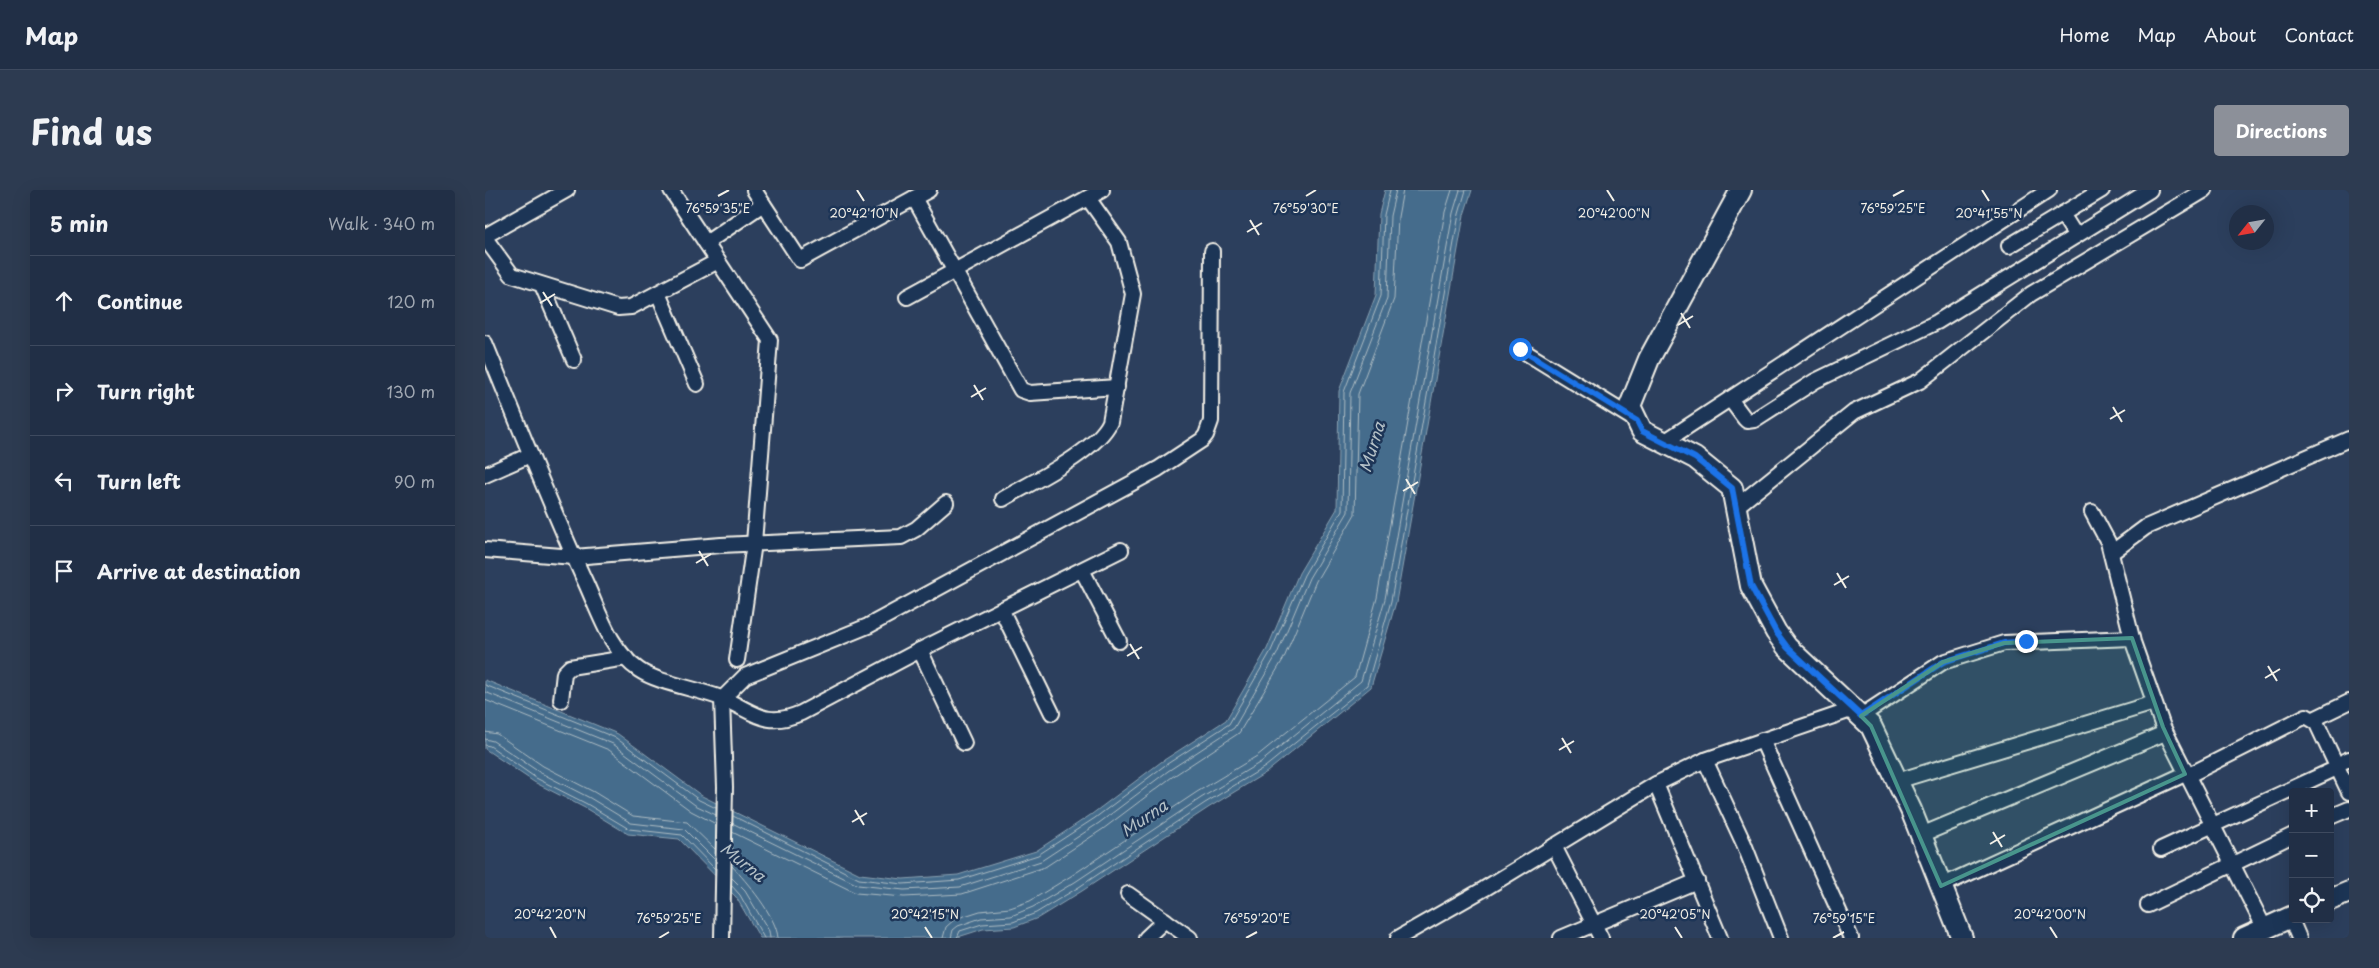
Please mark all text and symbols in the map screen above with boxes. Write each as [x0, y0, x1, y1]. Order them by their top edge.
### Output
text: Map [25, 17, 78, 53]
text: Home [2059, 21, 2109, 48]
text: Map [2137, 21, 2176, 48]
text: About [2204, 21, 2256, 48]
text: Contact [2284, 21, 2354, 48]
text: Find us [30, 104, 152, 157]
button: Directions [2214, 105, 2349, 156]
text: 76°59'35"E [686, 199, 750, 217]
text: 76°59'30"E [1273, 199, 1339, 217]
text: 76°59'25"E [1860, 199, 1926, 217]
text: 20°42'10"N [829, 204, 899, 222]
text: 20°42'00"N [1578, 204, 1650, 222]
text: 20°41'55"N [1955, 204, 2023, 222]
north arrow [2229, 205, 2274, 250]
text: 5 min [50, 207, 108, 239]
text: Walk · 340 m [328, 211, 435, 235]
icon: ahead [50, 287, 78, 315]
text: Continue [97, 287, 183, 315]
text: 120 m [388, 289, 435, 313]
route start [1509, 338, 1532, 361]
icon: right [50, 377, 78, 405]
text: Turn right [97, 377, 195, 405]
text: 130 m [387, 379, 435, 403]
water label: Murna [1352, 418, 1390, 475]
icon: left [50, 467, 78, 495]
text: Turn left [97, 467, 181, 495]
text: 90 m [394, 469, 435, 493]
icon: arrive [50, 557, 78, 585]
text: Arrive at destination [97, 557, 301, 585]
route end [2015, 630, 2038, 653]
map controls [2289, 788, 2334, 923]
button: + [2289, 788, 2334, 833]
water label: Murna [1115, 792, 1172, 842]
button: − [2289, 833, 2334, 878]
water label: Murna [716, 836, 772, 887]
button: locate [2289, 878, 2334, 923]
text: 20°42'20"N [514, 905, 586, 923]
text: 20°42'15"N [891, 905, 959, 923]
text: 20°42'05"N [1639, 905, 1711, 923]
text: 20°42'00"N [2014, 905, 2086, 923]
text: 76°59'25"E [636, 909, 702, 927]
text: 76°59'20"E [1224, 909, 1290, 927]
text: 76°59'15"E [1813, 909, 1875, 927]

